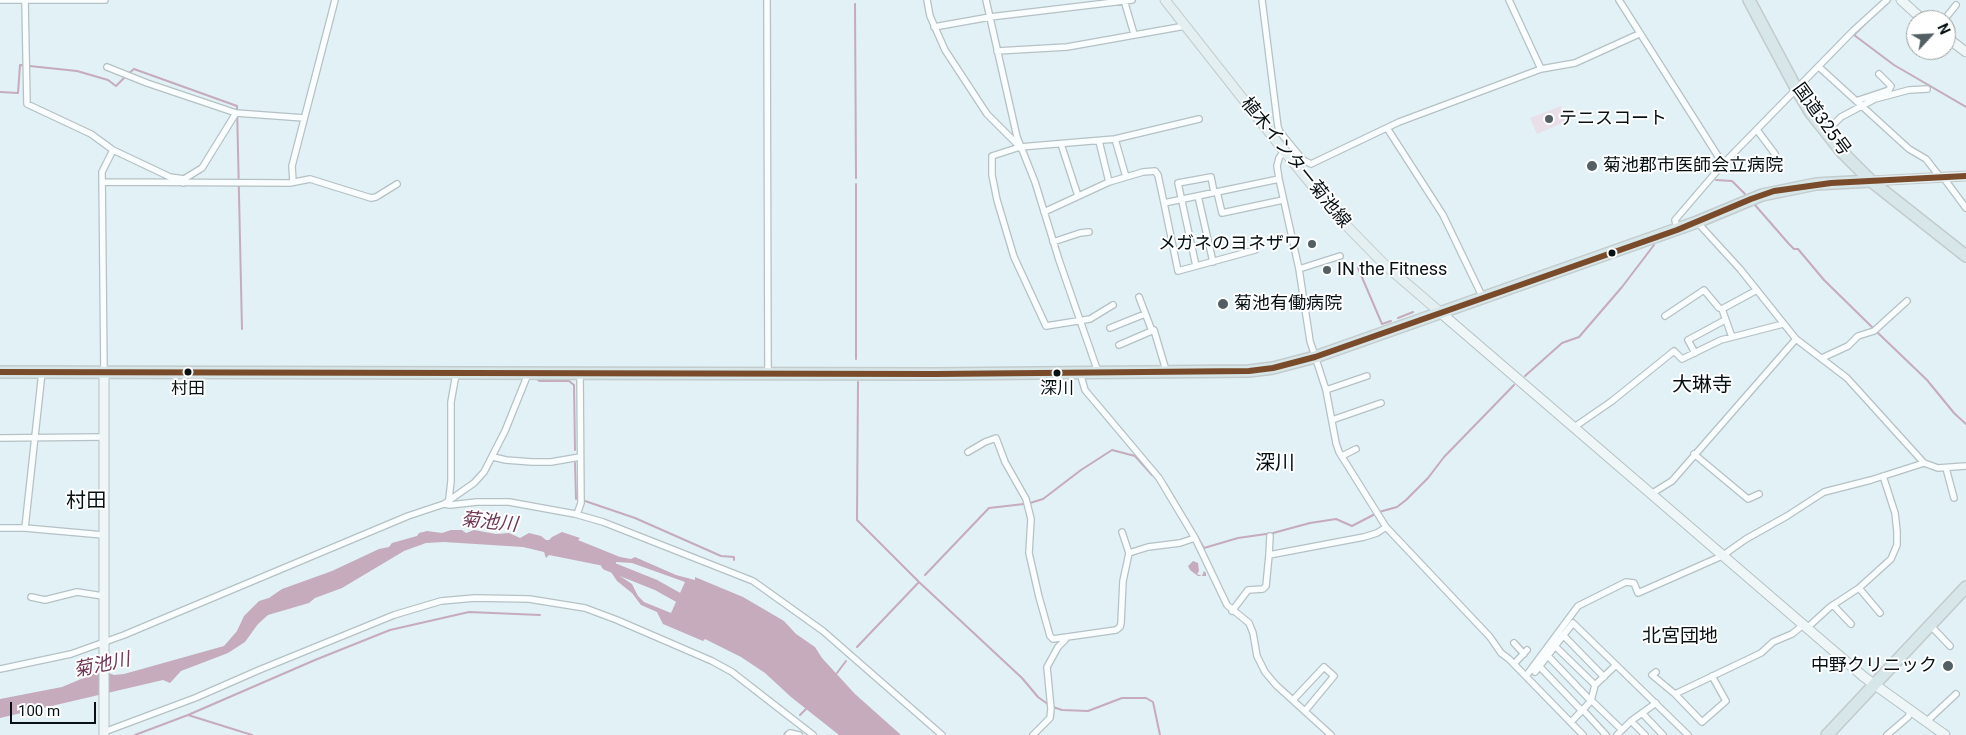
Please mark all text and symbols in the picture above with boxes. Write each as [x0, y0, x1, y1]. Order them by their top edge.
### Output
north arrow [1906, 10, 1956, 60]
text: N [1934, 21, 1953, 37]
street label: 国道325号 [1787, 80, 1855, 160]
street label: 植木インター菊池線 [1236, 93, 1354, 233]
place label: テニスコート [1559, 108, 1667, 130]
marker: テニスコート [1543, 113, 1555, 125]
place label: 菊池郡市医師会立病院 [1603, 155, 1783, 177]
marker: 菊池郡市医師会立病院 [1585, 159, 1599, 173]
place label: メガネのヨネザワ [1158, 233, 1302, 255]
marker: メガネのヨネザワ [1306, 238, 1318, 250]
unlabelled marker [1607, 248, 1617, 258]
place label: IN the Fitness [1337, 259, 1447, 281]
marker: IN the Fitness [1321, 264, 1333, 276]
place label: 菊池有働病院 [1234, 293, 1342, 315]
marker: 菊池有働病院 [1216, 297, 1230, 311]
marker: 村田 [183, 367, 193, 377]
marker: 深川 [1052, 368, 1062, 378]
district label: 大琳寺 [1672, 374, 1732, 398]
place label: 村田 [171, 380, 205, 400]
place label: 深川 [1040, 380, 1074, 400]
district label: 深川 [1255, 452, 1295, 476]
district label: 村田 [66, 490, 106, 514]
water label: 菊池川 [459, 509, 519, 537]
district label: 北宮団地 [1642, 626, 1718, 648]
water label: 菊池川 [72, 649, 132, 683]
place label: 中野クリニック [1811, 655, 1937, 677]
marker: 中野クリニック [1941, 659, 1955, 673]
scale bar [12, 692, 99, 724]
text: 100 m [18, 702, 60, 720]

